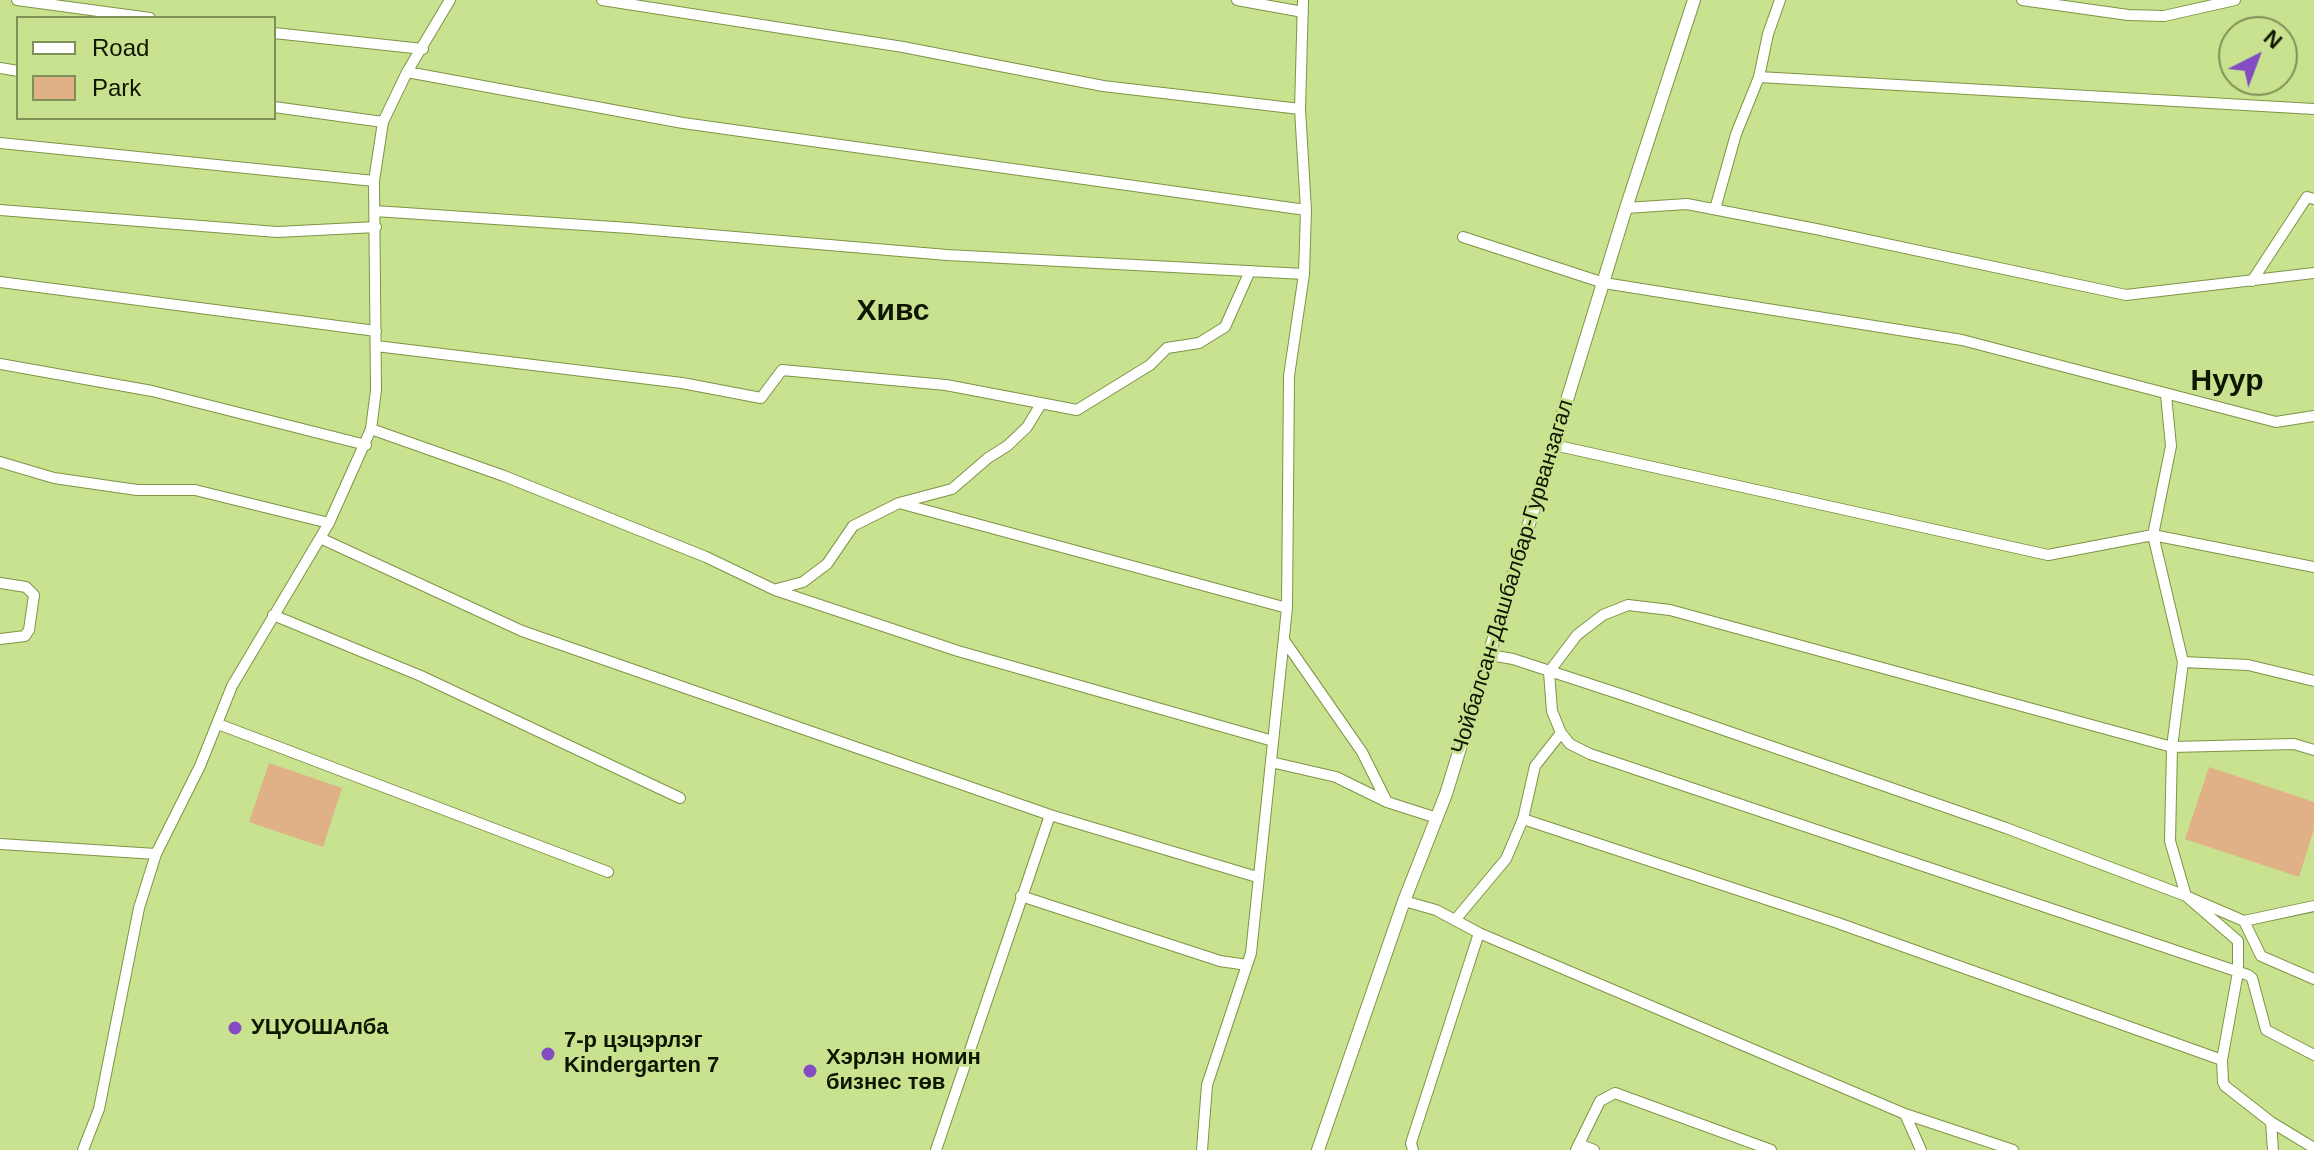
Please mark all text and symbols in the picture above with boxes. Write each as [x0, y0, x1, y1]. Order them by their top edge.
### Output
legend [16, 16, 276, 120]
north arrow [2218, 16, 2298, 96]
text: N [2259, 25, 2287, 54]
text: Road [92, 34, 149, 61]
text: Park [92, 74, 141, 101]
district label: Хивс [857, 294, 929, 330]
district label: Нуур [2191, 364, 2263, 400]
street label: Чойбалсан-Дашбалбар-Гурванзагал [1446, 397, 1580, 757]
place label: УЦУОШАлба [251, 1015, 389, 1041]
marker: УЦУОШАлба [226, 1019, 244, 1037]
place label: 7-р цэцэрлэг Kindergarten 7 [564, 1028, 719, 1080]
marker: 7-р цэцэрлэг Kindergarten 7 [539, 1045, 557, 1063]
place label: Хэрлэн номин бизнес төв [826, 1045, 981, 1096]
marker: Хэрлэн номин бизнес төв [801, 1062, 819, 1080]

